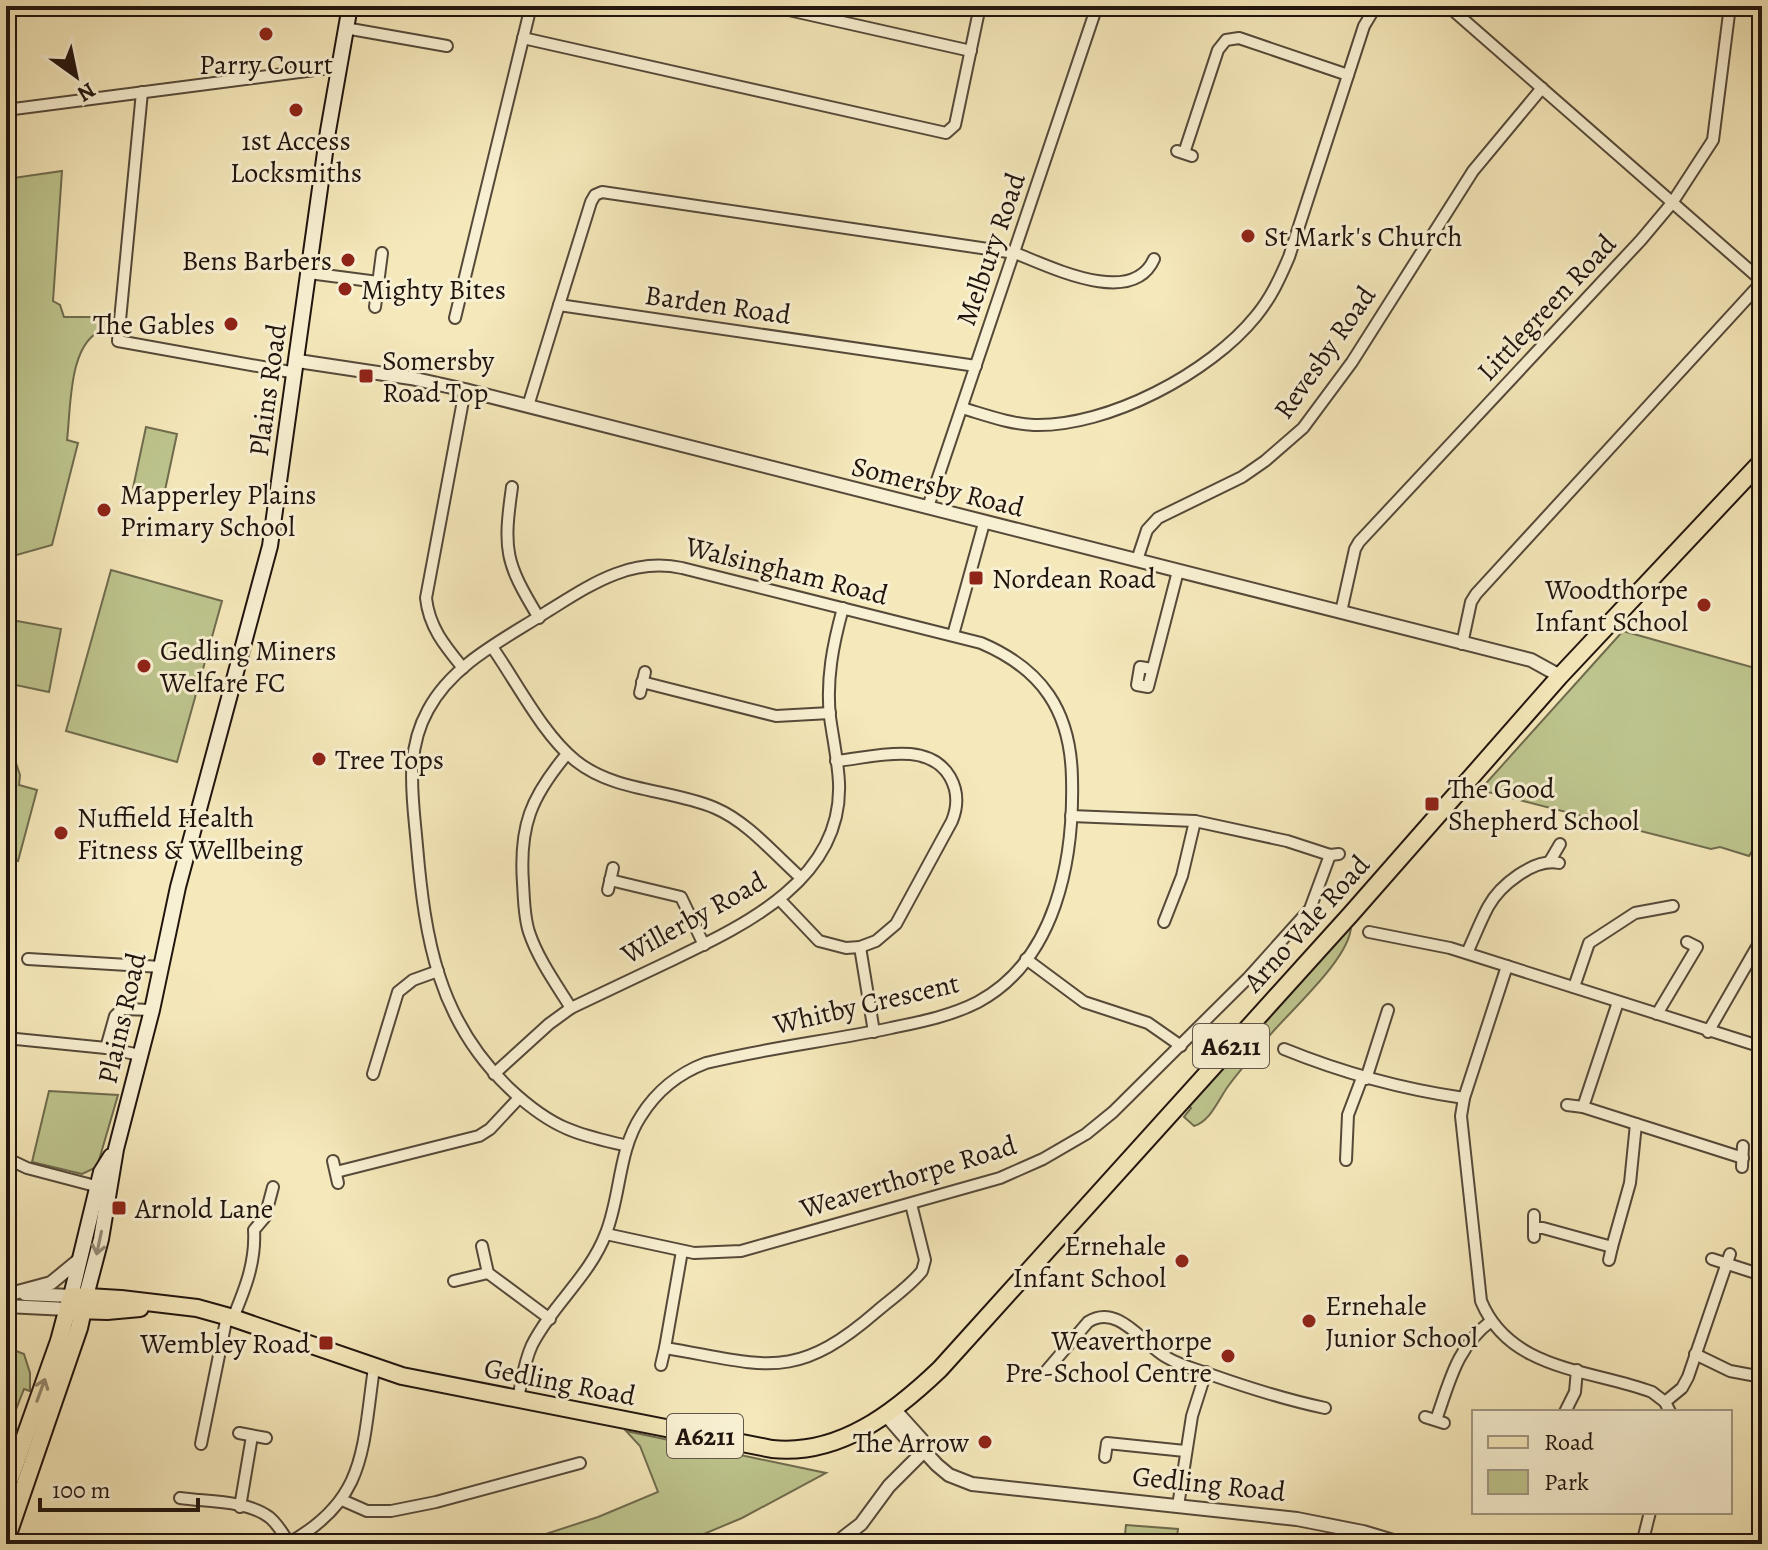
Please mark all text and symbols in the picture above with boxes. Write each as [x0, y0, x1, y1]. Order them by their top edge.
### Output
marker: Parry Court [257, 25, 275, 43]
north arrow [36, 36, 116, 116]
place label: Parry Court [199, 46, 333, 84]
text: N [71, 75, 101, 109]
marker: 1st Access Locksmiths [287, 101, 305, 119]
place label: 1st Access Locksmiths [230, 122, 362, 192]
street label: Melbury Road [947, 167, 1035, 331]
place label: St Mark's Church [1264, 218, 1463, 256]
street label: Littlegreen Road [1469, 225, 1626, 390]
marker: St Mark's Church [1239, 227, 1257, 245]
place label: Bens Barbers [182, 242, 332, 280]
marker: Bens Barbers [339, 251, 357, 269]
place label: Mighty Bites [361, 271, 506, 309]
street label: Barden Road [642, 276, 794, 334]
street label: Revesby Road [1265, 278, 1385, 427]
marker: Mighty Bites [336, 280, 354, 298]
place label: The Gables [93, 306, 215, 344]
marker: The Gables [222, 315, 240, 333]
street label: Plains Road [240, 320, 296, 459]
place label: Somersby Road Top [382, 342, 495, 412]
marker: Somersby Road Top [357, 367, 375, 385]
street label: Somersby Road [848, 447, 1029, 527]
place label: Mapperley Plains Primary School [120, 476, 317, 546]
marker: Mapperley Plains Primary School [95, 501, 113, 519]
street label: Walsingham Road [681, 527, 893, 615]
place label: Nordean Road [992, 560, 1157, 598]
marker: Nordean Road [967, 569, 985, 587]
place label: Woodthorpe Infant School [1535, 571, 1688, 641]
marker: Woodthorpe Infant School [1695, 596, 1713, 614]
place label: Gedling Miners Welfare FC [159, 632, 337, 702]
marker: Gedling Miners Welfare FC [135, 657, 153, 675]
place label: Tree Tops [335, 741, 444, 779]
marker: Tree Tops [310, 750, 328, 768]
place label: The Good Shepherd School [1448, 770, 1639, 840]
marker: The Good Shepherd School [1423, 795, 1441, 813]
place label: Nuffield Health Fitness & Wellbeing [77, 799, 303, 869]
marker: Nuffield Health Fitness & Wellbeing [52, 824, 70, 842]
street label: Arno Vale Road [1234, 846, 1379, 1001]
street label: Willerby Road [613, 862, 773, 974]
street label: Plains Road [88, 948, 156, 1088]
street label: Whitby Crescent [769, 964, 963, 1044]
road number: A6211 [1193, 1024, 1269, 1068]
street label: Weaverthorpe Road [794, 1126, 1022, 1228]
place label: Arnold Lane [134, 1190, 273, 1228]
marker: Arnold Lane [110, 1199, 128, 1217]
place label: Ernehale Infant School [1013, 1227, 1166, 1297]
one-way arrow [91, 1230, 106, 1255]
marker: Ernehale Infant School [1173, 1252, 1191, 1270]
place label: Ernehale Junior School [1325, 1287, 1478, 1357]
marker: Ernehale Junior School [1300, 1312, 1318, 1330]
place label: Weaverthorpe Pre-School Centre [1005, 1322, 1212, 1392]
place label: Wembley Road [139, 1325, 311, 1363]
marker: Wembley Road [317, 1334, 335, 1352]
marker: Weaverthorpe Pre-School Centre [1219, 1347, 1237, 1365]
street label: Gedling Road [481, 1349, 640, 1415]
one-way arrow [35, 1378, 49, 1403]
legend [1472, 1410, 1732, 1514]
road number: A6211 [667, 1414, 743, 1458]
place label: The Arrow [853, 1424, 969, 1462]
text: Road [1544, 1426, 1594, 1458]
marker: The Arrow [976, 1433, 994, 1451]
street label: Gedling Road [1131, 1457, 1288, 1511]
scale bar [40, 1462, 198, 1512]
text: Park [1544, 1466, 1589, 1498]
text: 100 m [52, 1474, 111, 1506]

